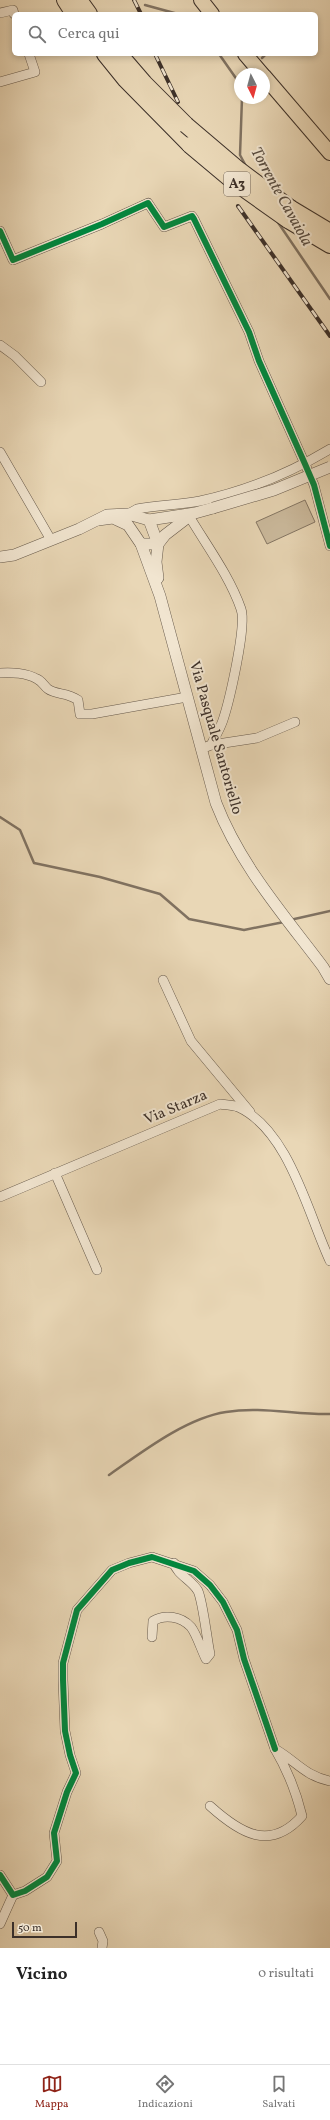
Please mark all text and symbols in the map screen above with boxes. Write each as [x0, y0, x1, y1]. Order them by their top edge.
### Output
search box [12, 12, 318, 56]
icon: search [26, 23, 48, 45]
text: Cerca qui [58, 24, 120, 45]
north arrow [234, 68, 270, 104]
water label: Torrente Cavaiola [245, 144, 318, 251]
road number: A3 [224, 172, 250, 196]
street label: Via Pasquale Santoriello [183, 659, 247, 817]
street label: Via Starza [141, 1085, 211, 1131]
scale bar [12, 1920, 77, 1939]
text: 50 m [18, 1921, 42, 1936]
text: Vicino [16, 1963, 67, 1986]
text: 0 risultati [258, 1965, 314, 1983]
tab: Mappa [35, 2073, 68, 2112]
tab: Indicazioni [138, 2073, 193, 2112]
tab: Salvati [262, 2073, 295, 2112]

